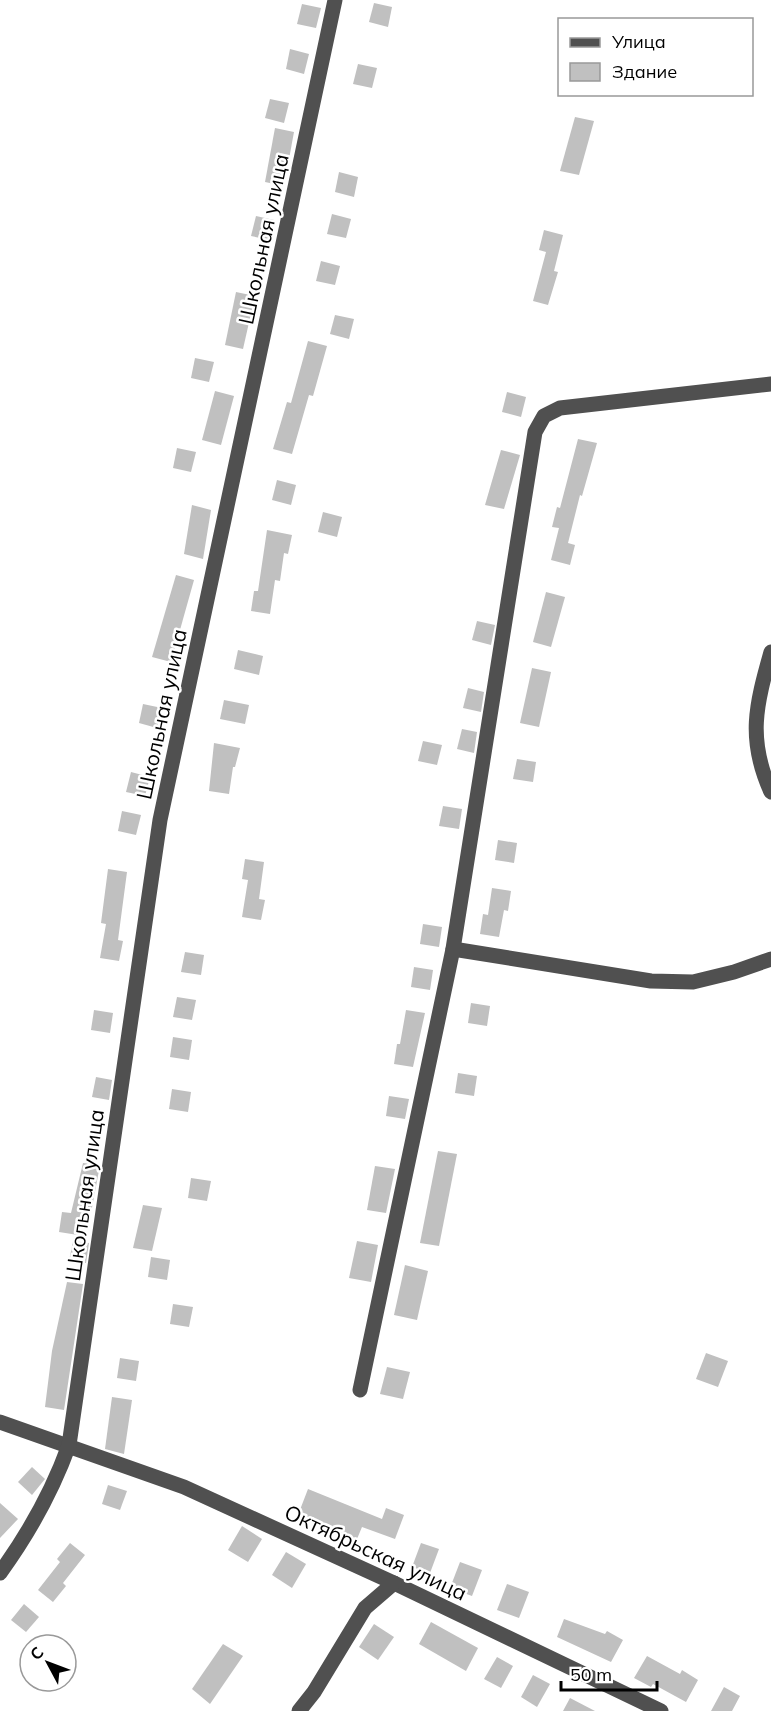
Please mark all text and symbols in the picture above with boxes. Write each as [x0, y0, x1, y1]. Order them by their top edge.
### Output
legend [558, 18, 753, 96]
text: Улица [611, 30, 666, 53]
text: Здание [612, 60, 677, 83]
street label: Школьная улица [232, 151, 294, 327]
street label: Школьная улица [130, 626, 192, 802]
street label: Школьная улица [59, 1107, 109, 1283]
street label: Октябрьская улица [281, 1498, 471, 1606]
north arrow [18, 1633, 78, 1693]
text: С [26, 1642, 48, 1664]
scale bar [561, 1654, 657, 1692]
text: 50 m [570, 1663, 612, 1686]

